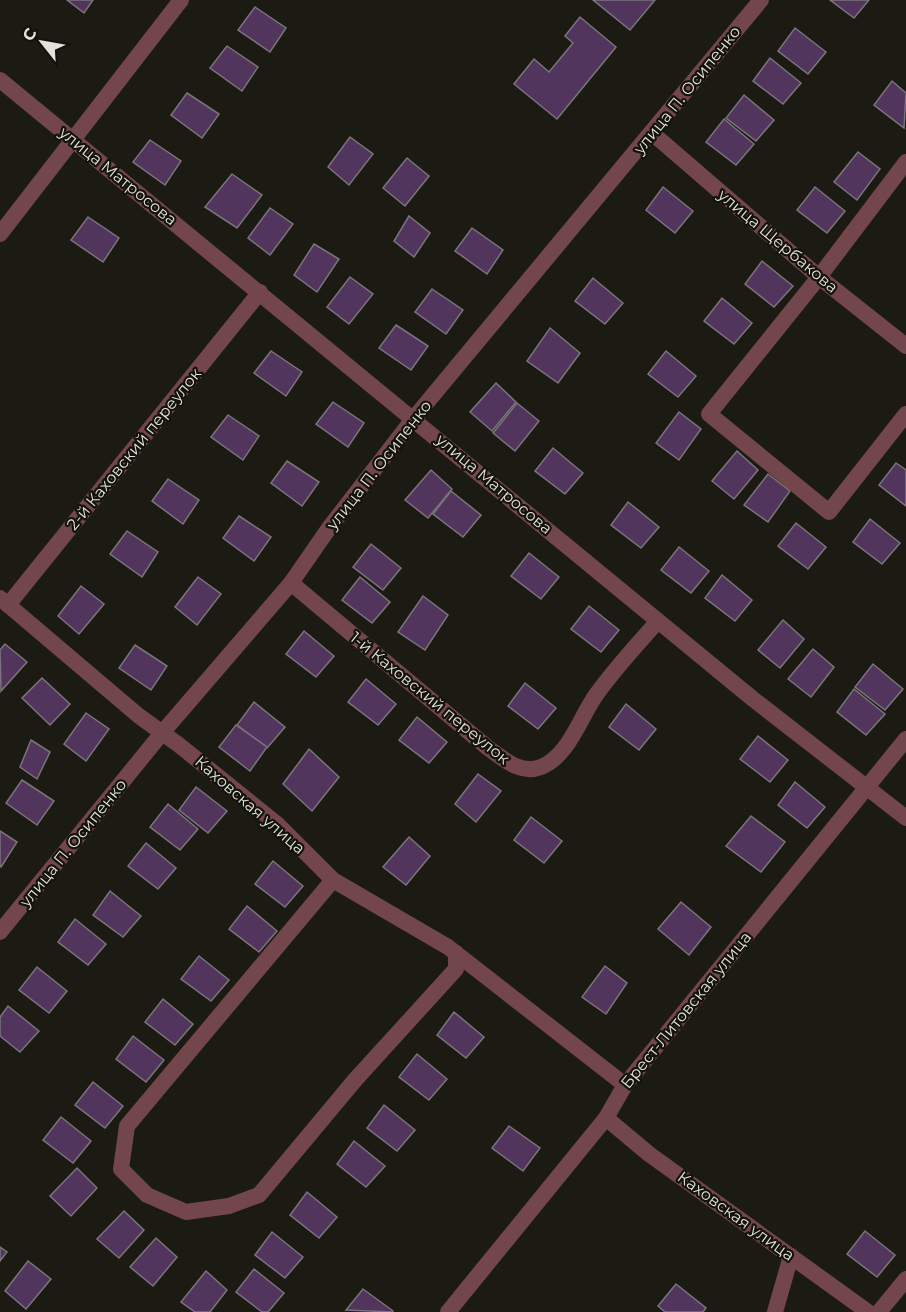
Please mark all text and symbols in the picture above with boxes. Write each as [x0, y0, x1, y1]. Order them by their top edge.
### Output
north arrow [12, 12, 72, 72]
street label: улица П. Осипенко [629, 22, 744, 159]
text: С [18, 24, 41, 44]
street label: улица Матросова [55, 122, 181, 229]
street label: улица Щербакова [713, 185, 842, 297]
street label: 2-й Каховский переулок [63, 364, 206, 534]
street label: улица П. Осипенко [322, 396, 436, 534]
street label: улица Матросова [431, 429, 556, 538]
street label: 1-й Каховский переулок [347, 628, 514, 769]
street label: Каховская улица [191, 752, 309, 858]
street label: улица П. Осипенко [15, 775, 130, 912]
street label: Брест-Литовская улица [617, 928, 755, 1092]
street label: Каховская улица [674, 1167, 798, 1265]

